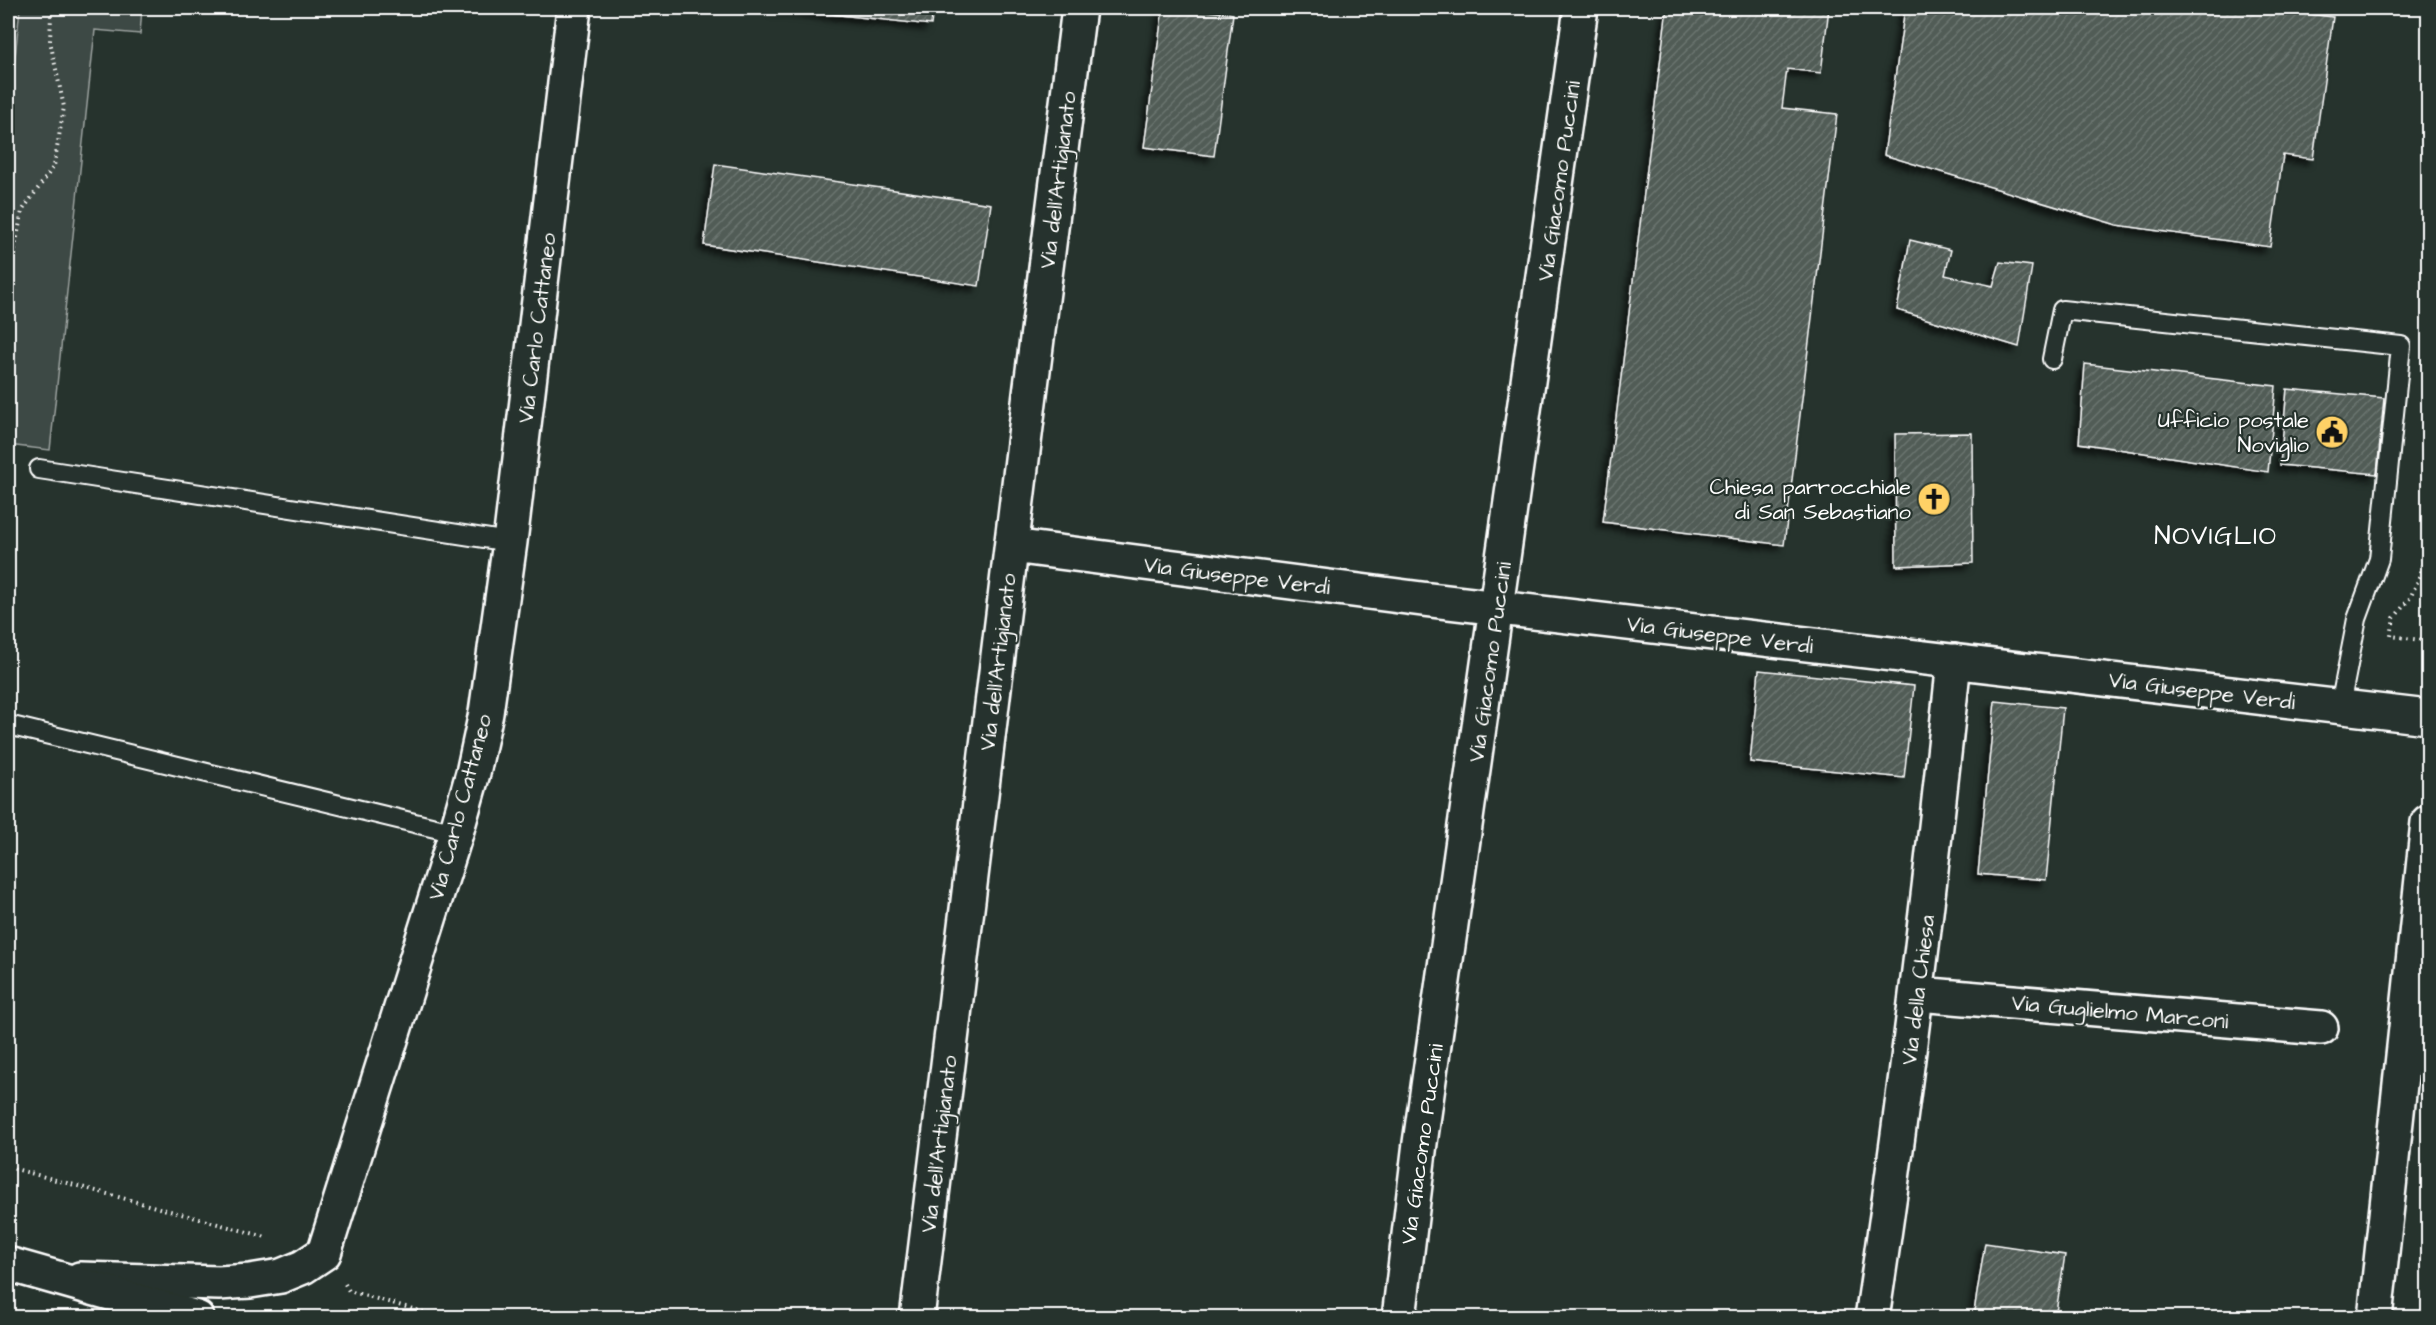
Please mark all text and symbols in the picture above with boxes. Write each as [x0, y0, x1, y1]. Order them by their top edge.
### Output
street label: Via Giacomo Puccini [1530, 79, 1589, 283]
street label: Via dell'Artigianato [1032, 89, 1086, 271]
street label: Via Carlo Cattaneo [510, 231, 565, 425]
place label: Ufficio postale Noviglio [2158, 405, 2310, 462]
public building icon: Ufficio postale Noviglio [2314, 414, 2350, 450]
place label: Chiesa parrocchiale di San Sebastiano [1710, 472, 1912, 528]
church icon: Chiesa parrocchiale di San Sebastiano [1916, 481, 1952, 517]
district label: NOVIGLIO [2154, 518, 2278, 554]
street label: Via Giuseppe Verdi [1142, 550, 1332, 603]
street label: Via Giacomo Puccini [1461, 560, 1520, 764]
street label: Via dell'Artigianato [972, 571, 1026, 753]
street label: Via Giuseppe Verdi [1625, 609, 1815, 662]
street label: Via Giuseppe Verdi [2107, 665, 2297, 718]
street label: Via Carlo Cattaneo [421, 710, 500, 904]
street label: Via della Chiesa [1894, 913, 1943, 1067]
street label: Via Guglielmo Marconi [2010, 988, 2230, 1038]
street label: Via Giacomo Puccini [1393, 1042, 1452, 1246]
street label: Via dell'Artigianato [913, 1053, 967, 1235]

